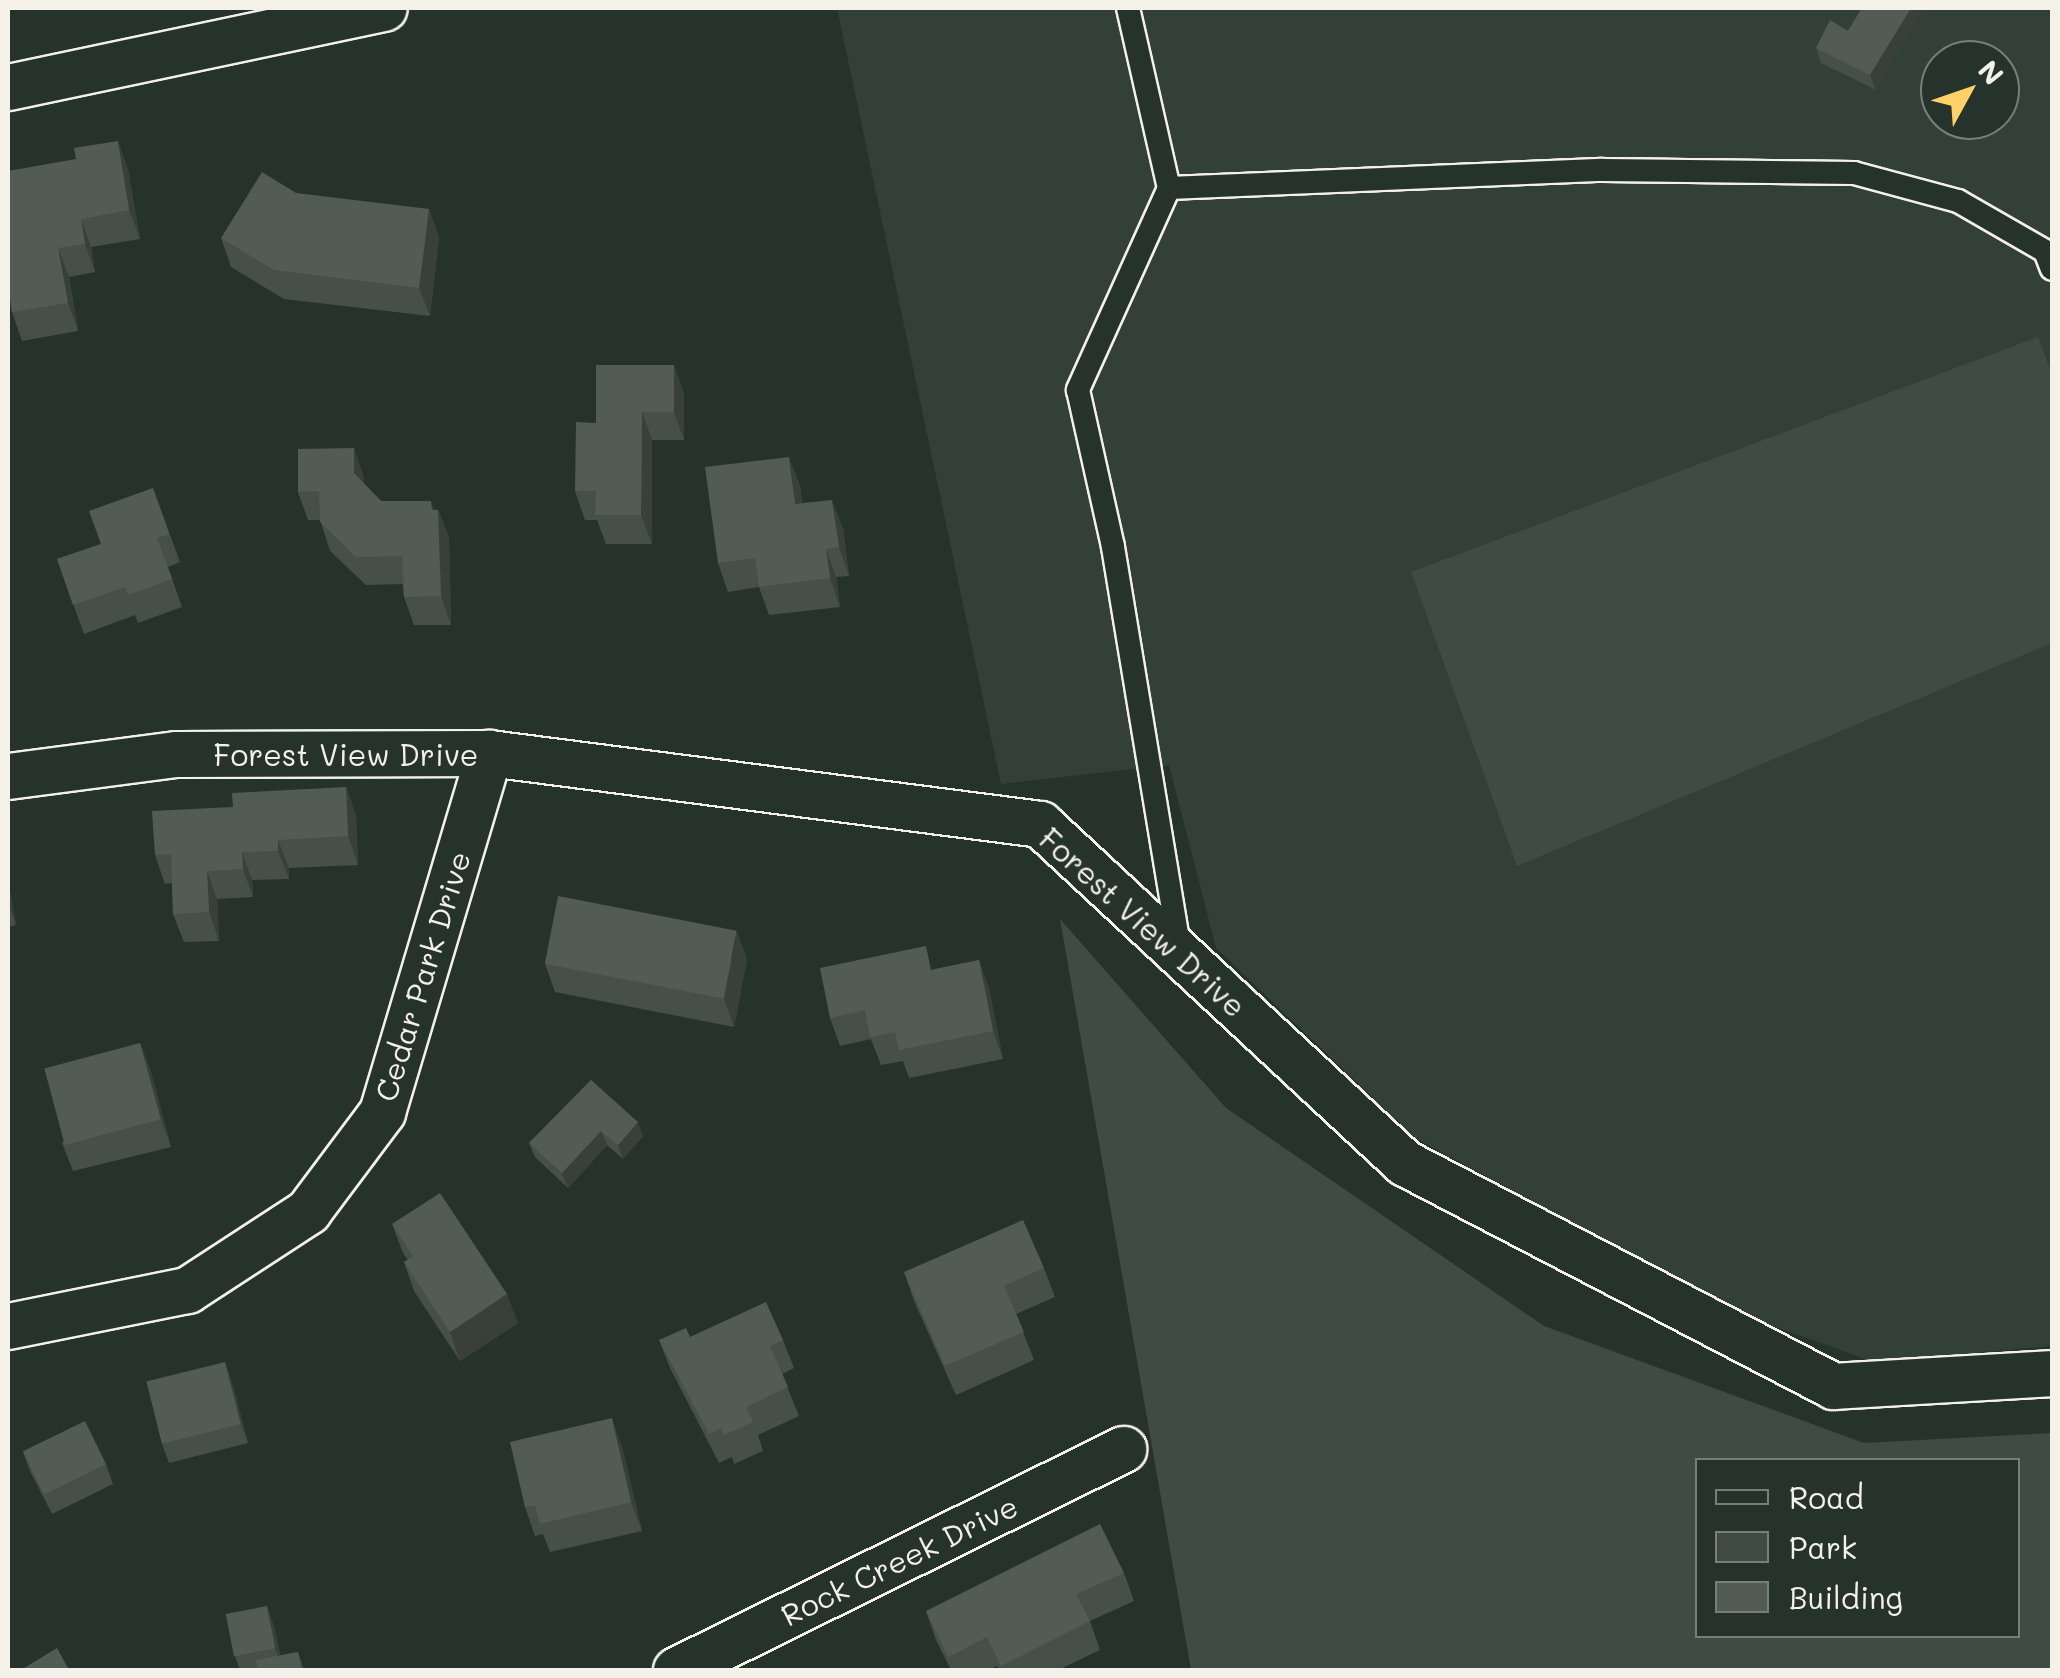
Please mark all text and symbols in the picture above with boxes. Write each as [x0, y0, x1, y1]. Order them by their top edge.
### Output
north arrow [1920, 40, 2020, 140]
text: N [1971, 52, 2012, 92]
street label: Forest View Drive [214, 736, 478, 772]
street label: Forest View Drive [1033, 820, 1253, 1024]
street label: Cedar Park Drive [367, 847, 477, 1105]
legend [1695, 1458, 2020, 1638]
text: Road [1789, 1477, 1864, 1517]
street label: Rock Creek Drive [775, 1487, 1023, 1633]
text: Park [1789, 1527, 1857, 1567]
text: Building [1789, 1577, 1903, 1617]

